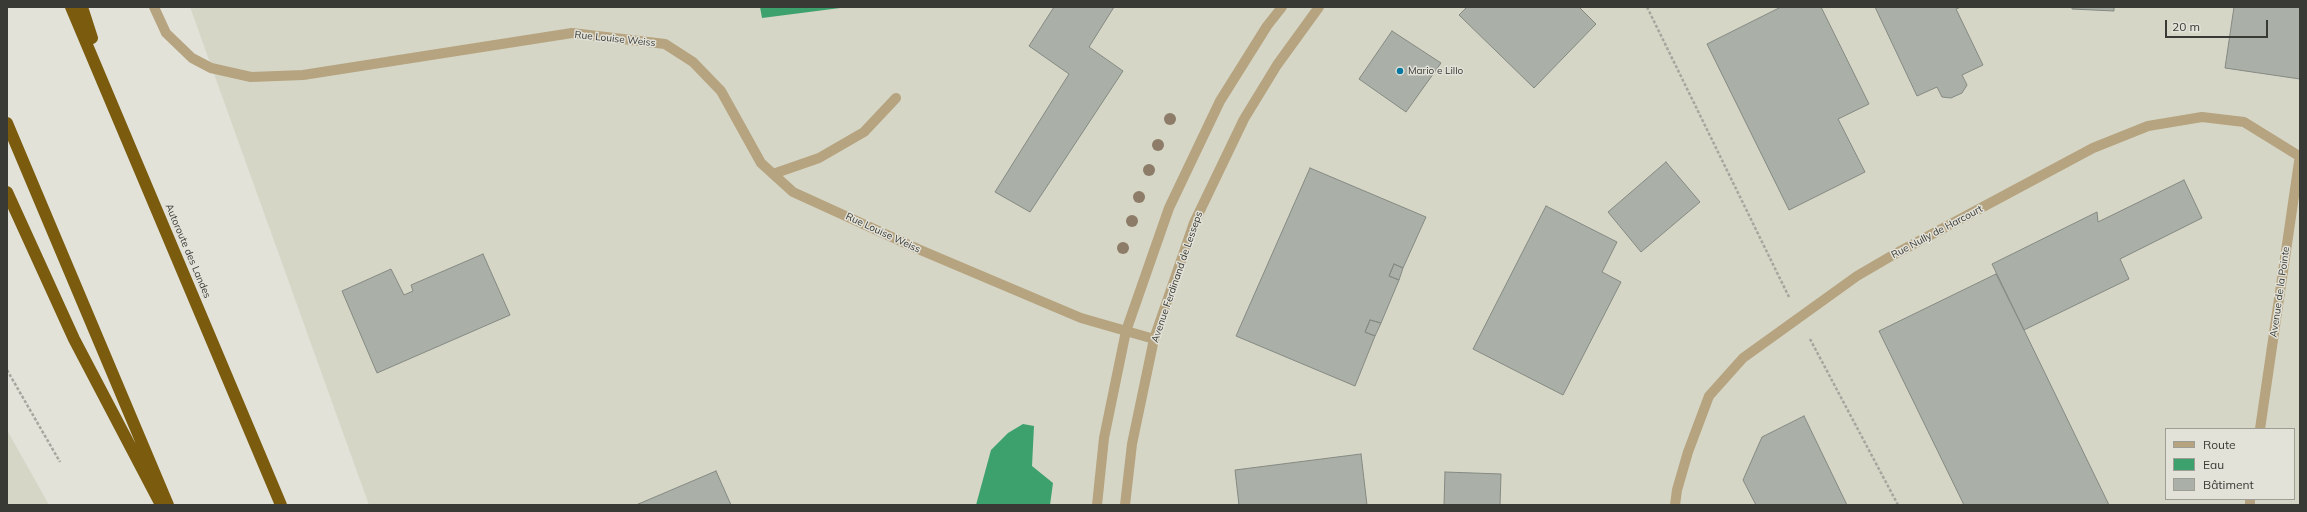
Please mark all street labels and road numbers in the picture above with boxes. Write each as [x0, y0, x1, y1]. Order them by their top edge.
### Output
street label: Rue Louise Weiss [574, 29, 656, 49]
street label: Autoroute des Landes [163, 202, 213, 300]
street label: Rue Nully de Harcourt [1889, 203, 1985, 261]
street label: Rue Louise Weiss [844, 210, 922, 256]
street label: Avenue Ferdinand de Lesseps [1149, 210, 1205, 344]
street label: Avenue de la Pointe [2268, 246, 2292, 338]

